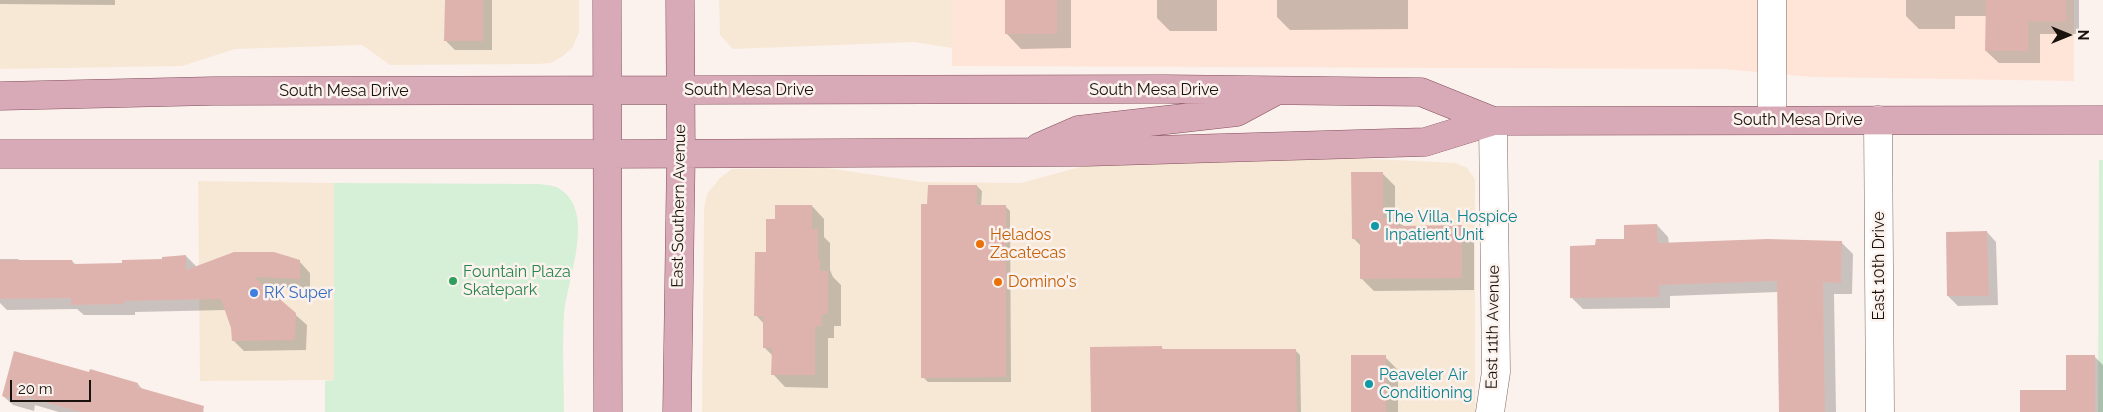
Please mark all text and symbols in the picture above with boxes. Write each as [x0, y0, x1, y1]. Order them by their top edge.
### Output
north arrow [2043, 10, 2093, 60]
text: N [2075, 30, 2091, 40]
street label: South Mesa Drive [684, 80, 814, 100]
street label: South Mesa Drive [1089, 80, 1219, 100]
street label: South Mesa Drive [279, 81, 409, 101]
street label: South Mesa Drive [1733, 110, 1863, 130]
street label: East Southern Avenue [668, 124, 690, 288]
place label: The Villa, Hospice Inpatient Unit [1385, 207, 1517, 245]
street label: East 10th Drive [1869, 211, 1889, 321]
marker: The Villa, Hospice Inpatient Unit [1369, 220, 1381, 232]
place label: Helados Zacatecas [990, 225, 1066, 263]
marker: Helados Zacatecas [974, 238, 986, 250]
place label: Fountain Plaza Skatepark [463, 262, 571, 300]
street label: East 11th Avenue [1482, 265, 1504, 389]
place label: Domino's [1008, 272, 1076, 292]
marker: Fountain Plaza Skatepark [447, 275, 459, 287]
marker: Domino's [992, 276, 1004, 288]
place label: RK Super [264, 283, 333, 303]
marker: RK Super [248, 287, 260, 299]
place label: Peaveler Air Conditioning [1379, 365, 1473, 403]
scale bar [12, 370, 94, 402]
marker: Peaveler Air Conditioning [1363, 378, 1375, 390]
text: 20 m [18, 380, 53, 398]

